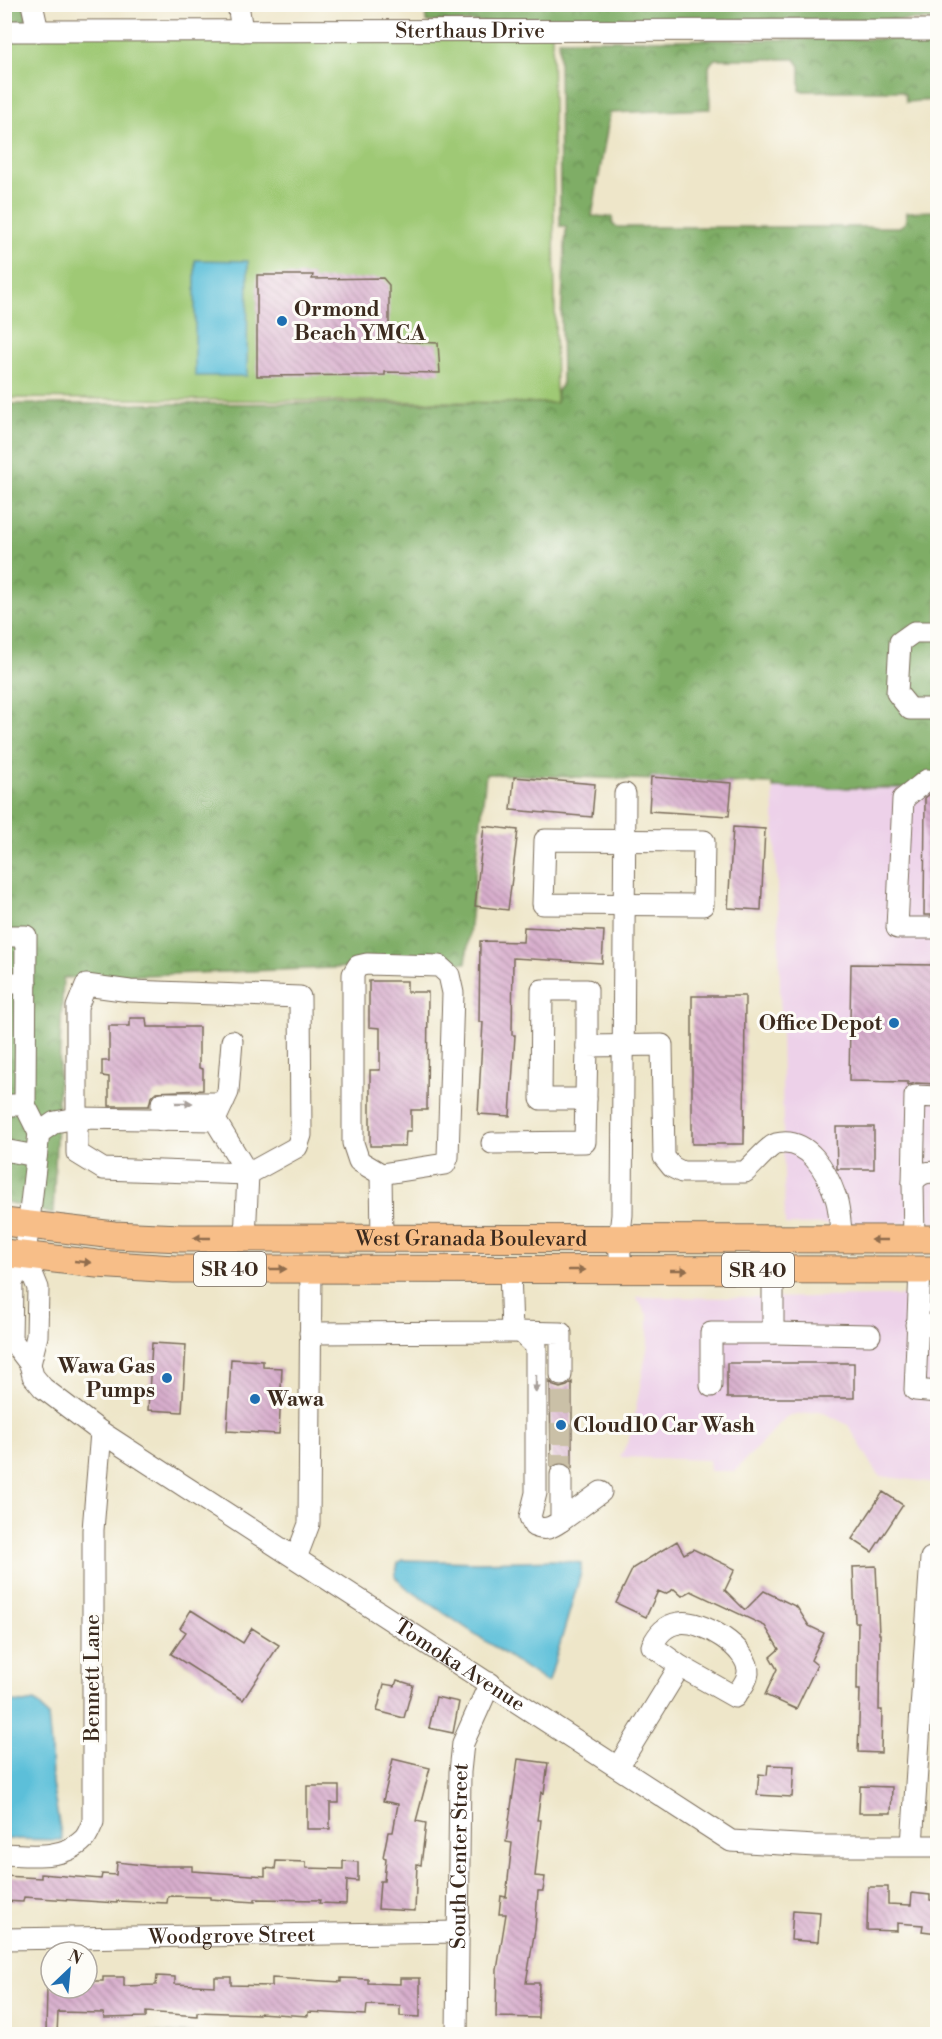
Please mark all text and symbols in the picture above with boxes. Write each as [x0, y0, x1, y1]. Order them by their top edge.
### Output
street label: Sterthaus Drive [395, 18, 545, 45]
place label: Ormond Beach YMCA [294, 297, 427, 347]
marker: Ormond Beach YMCA [275, 314, 289, 328]
place label: Office Depot [759, 1011, 883, 1037]
marker: Office Depot [887, 1016, 901, 1030]
one-way arrow [175, 1098, 194, 1108]
street label: West Granada Boulevard [354, 1226, 587, 1253]
one-way arrow [192, 1233, 211, 1243]
one-way arrow [870, 1235, 889, 1245]
road number: SR 40 [194, 1252, 266, 1286]
road number: SR 40 [722, 1253, 794, 1287]
one-way arrow [73, 1257, 92, 1267]
one-way arrow [268, 1264, 287, 1274]
one-way arrow [568, 1265, 587, 1275]
one-way arrow [670, 1265, 689, 1275]
place label: Wawa Gas Pumps [57, 1354, 155, 1404]
marker: Wawa Gas Pumps [160, 1371, 174, 1385]
one-way arrow [531, 1374, 541, 1393]
place label: Wawa [266, 1387, 325, 1413]
marker: Wawa [248, 1392, 262, 1406]
place label: Cloud10 Car Wash [573, 1413, 755, 1439]
marker: Cloud10 Car Wash [554, 1418, 568, 1432]
street label: Bennett Lane [80, 1614, 106, 1743]
street label: Tomoka Avenue [389, 1614, 530, 1718]
street label: South Center Street [446, 1761, 475, 1949]
street label: Woodgrove Street [147, 1922, 316, 1951]
north arrow [39, 1940, 99, 2000]
text: N [65, 1946, 86, 1969]

